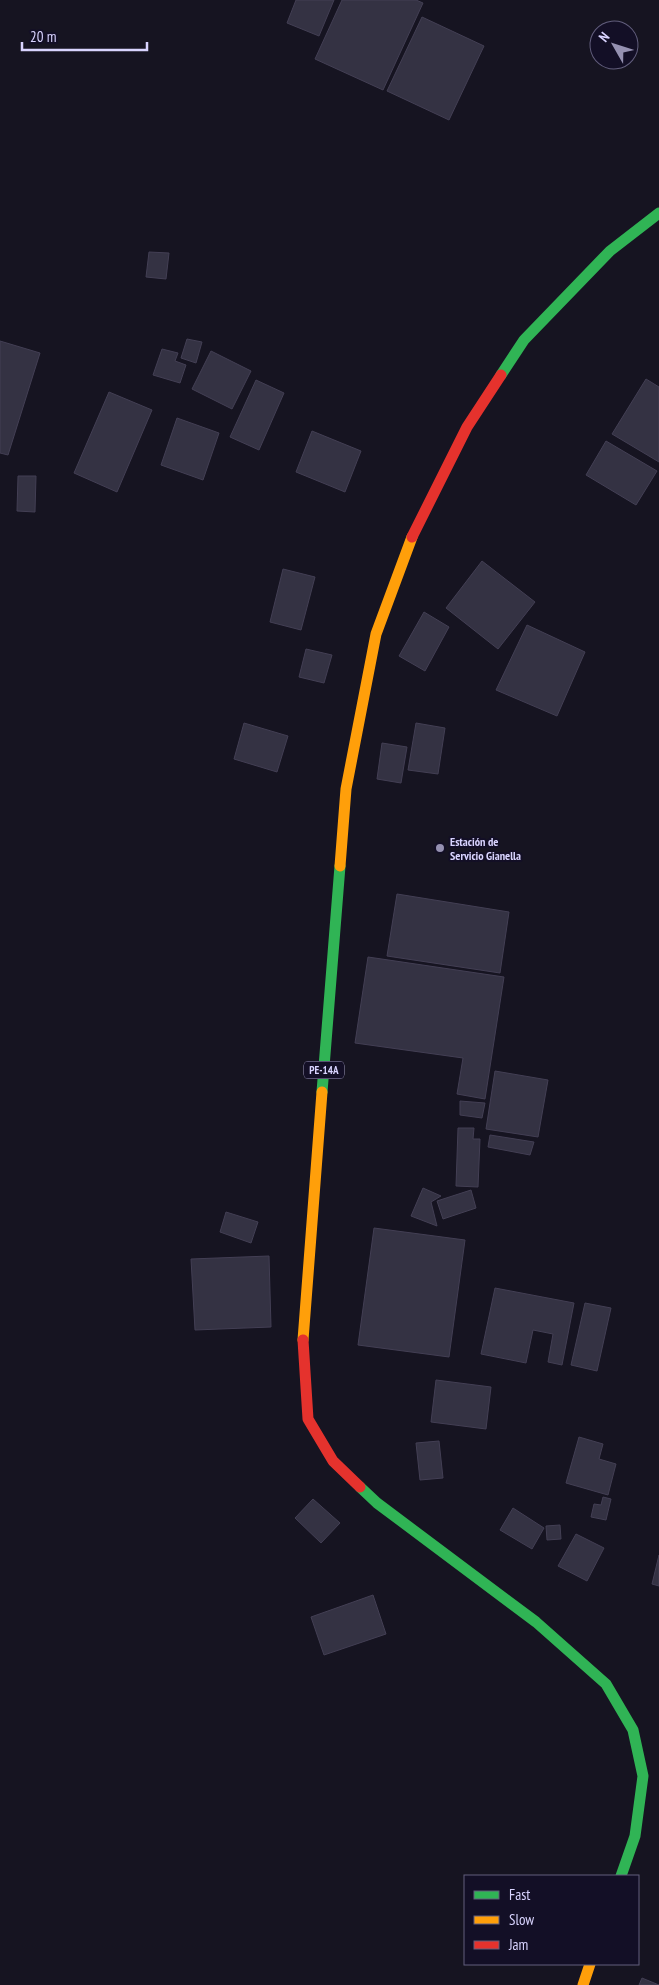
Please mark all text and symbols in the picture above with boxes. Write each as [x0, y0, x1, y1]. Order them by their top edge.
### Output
scale bar [22, 20, 148, 52]
north arrow [589, 20, 639, 70]
text: 20 m [30, 27, 56, 46]
text: N [595, 28, 613, 45]
place label: Estación de Servicio Gianella [450, 834, 521, 863]
marker: Estación de Servicio Gianella [434, 842, 446, 854]
road number: PE-14A [304, 1062, 344, 1078]
legend [464, 1875, 639, 1965]
text: Fast [509, 1885, 530, 1904]
text: Slow [509, 1910, 534, 1929]
text: Jam [508, 1935, 528, 1954]

